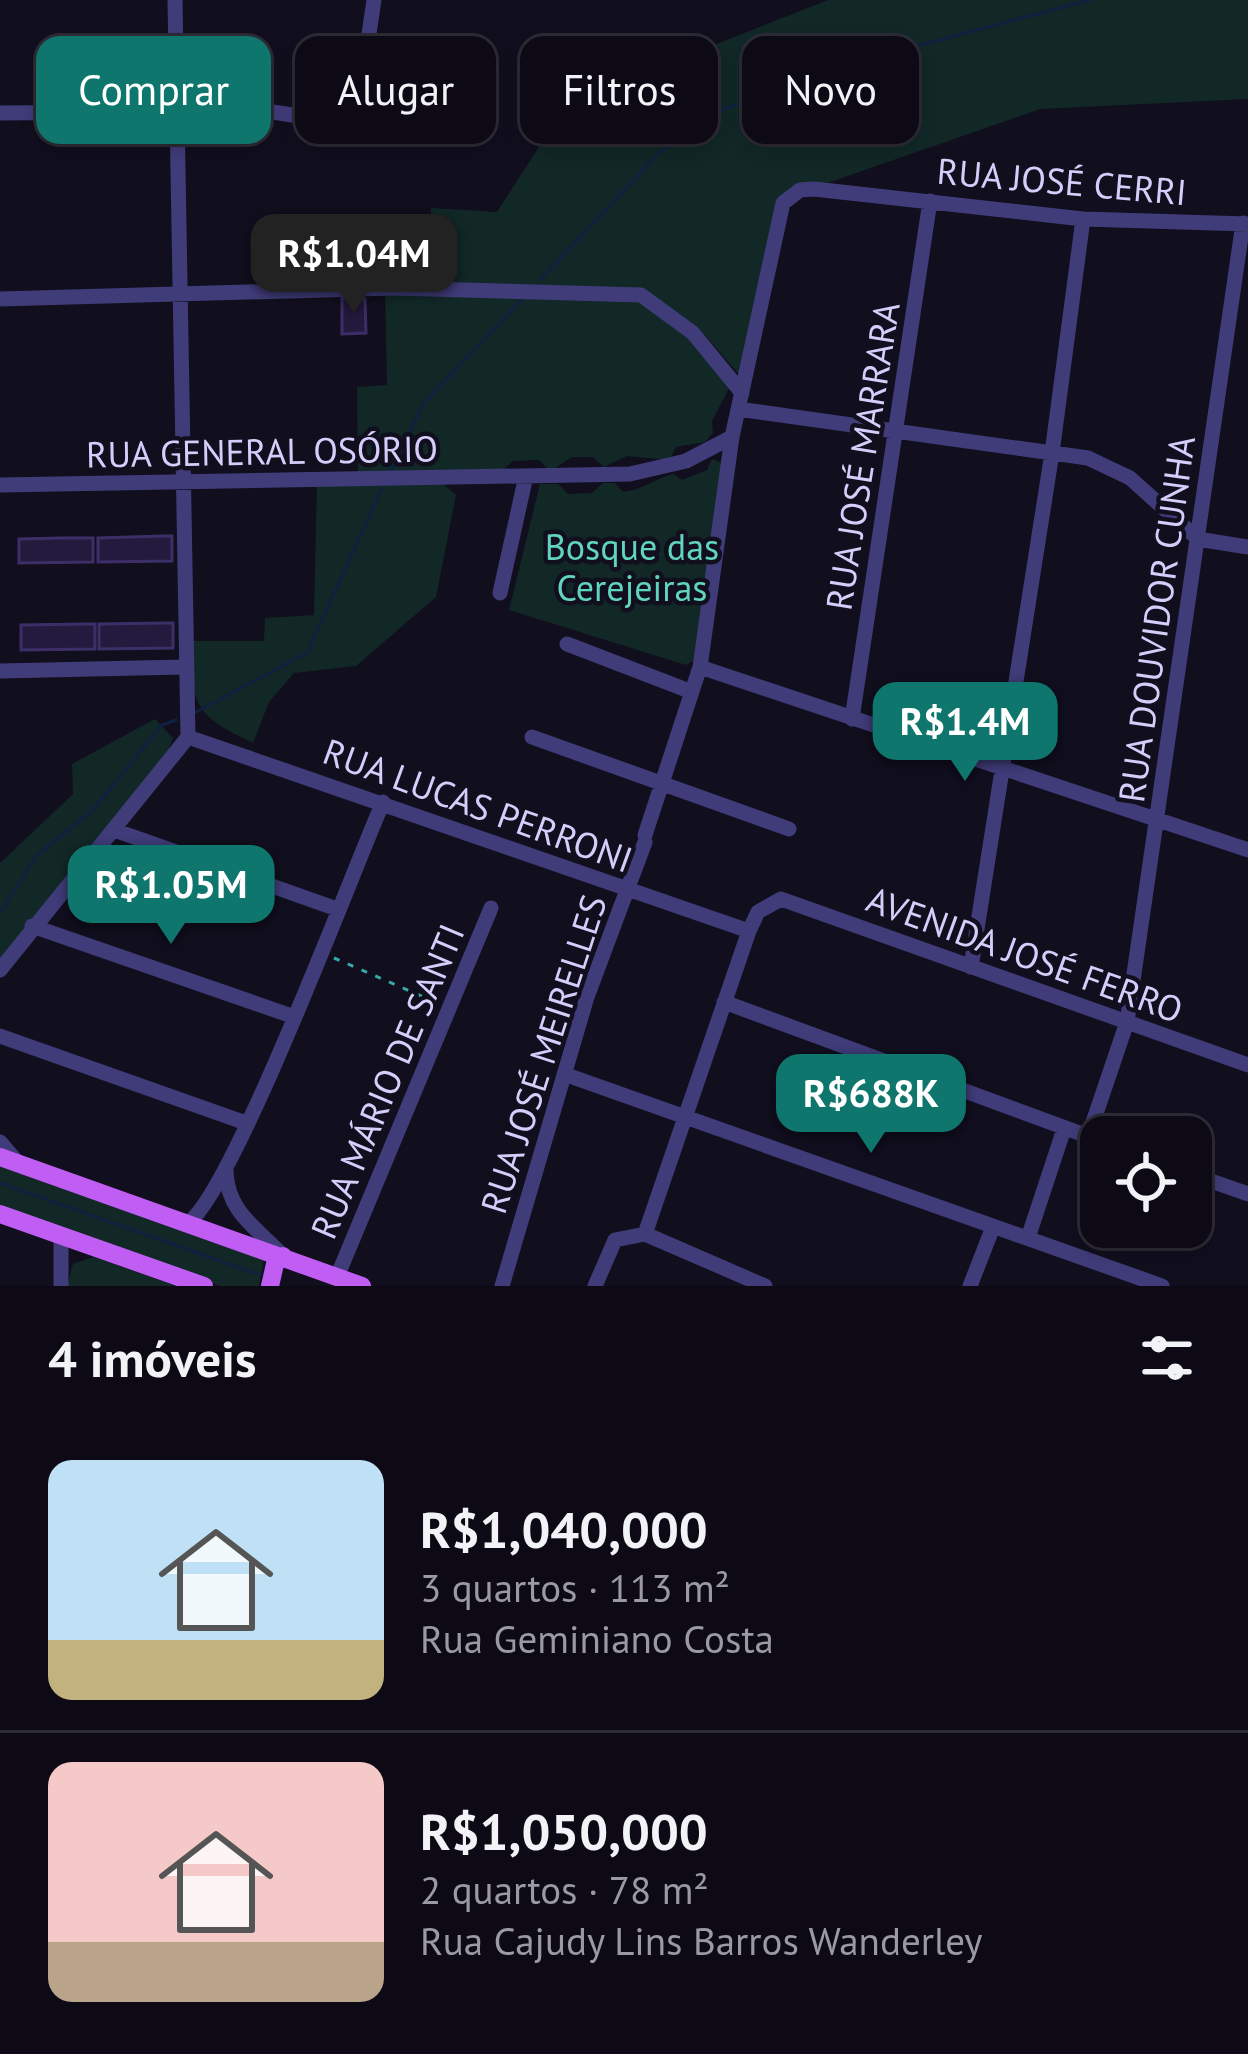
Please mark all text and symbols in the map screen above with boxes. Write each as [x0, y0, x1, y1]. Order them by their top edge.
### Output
chip: Comprar [36, 36, 271, 144]
chip: Alugar [295, 36, 496, 144]
chip: Filtros [520, 36, 718, 144]
chip: Novo [742, 36, 919, 144]
street label: RUA JOSÉ CERRI [935, 147, 1189, 215]
pin: R$1.04M [243, 214, 465, 316]
text: R$1.04M [278, 227, 430, 278]
street label: RUA JOSÉ MARRARA [814, 299, 910, 613]
street label: RUA GENERAL OSÓRIO [86, 424, 438, 478]
street label: RUA DOUVIDOR CUNHA [1107, 433, 1205, 805]
park label: Bosque das Cerejeiras [545, 523, 719, 611]
pin: R$1.4M [867, 682, 1063, 784]
text: R$1.4M [900, 695, 1030, 746]
street label: RUA LUCAS PERRONI [317, 727, 639, 883]
pin: R$1.05M [60, 845, 282, 947]
text: R$1.05M [95, 858, 247, 909]
street label: AVENIDA JOSÉ FERRO [861, 875, 1189, 1033]
street label: RUA JOSÉ MEIRELLES [469, 889, 617, 1219]
street label: RUA MÁRIO DE SANTI [300, 917, 474, 1245]
pin: R$688K [773, 1054, 969, 1156]
text: R$688K [803, 1067, 939, 1118]
map controls [1080, 1116, 1212, 1248]
button: locate [1080, 1116, 1212, 1248]
text: 4 imóveis [48, 1325, 257, 1391]
icon: filters [1134, 1325, 1200, 1391]
text: R$1,040,000 [420, 1496, 708, 1562]
icon: home [144, 1508, 288, 1652]
text: 3 quartos · 113 m² [420, 1562, 730, 1613]
text: Rua Geminiano Costa [420, 1613, 774, 1664]
text: R$1,050,000 [420, 1798, 708, 1864]
icon: home [144, 1810, 288, 1954]
text: 2 quartos · 78 m² [420, 1864, 709, 1915]
text: Rua Cajudy Lins Barros Wanderley [420, 1915, 983, 1966]

